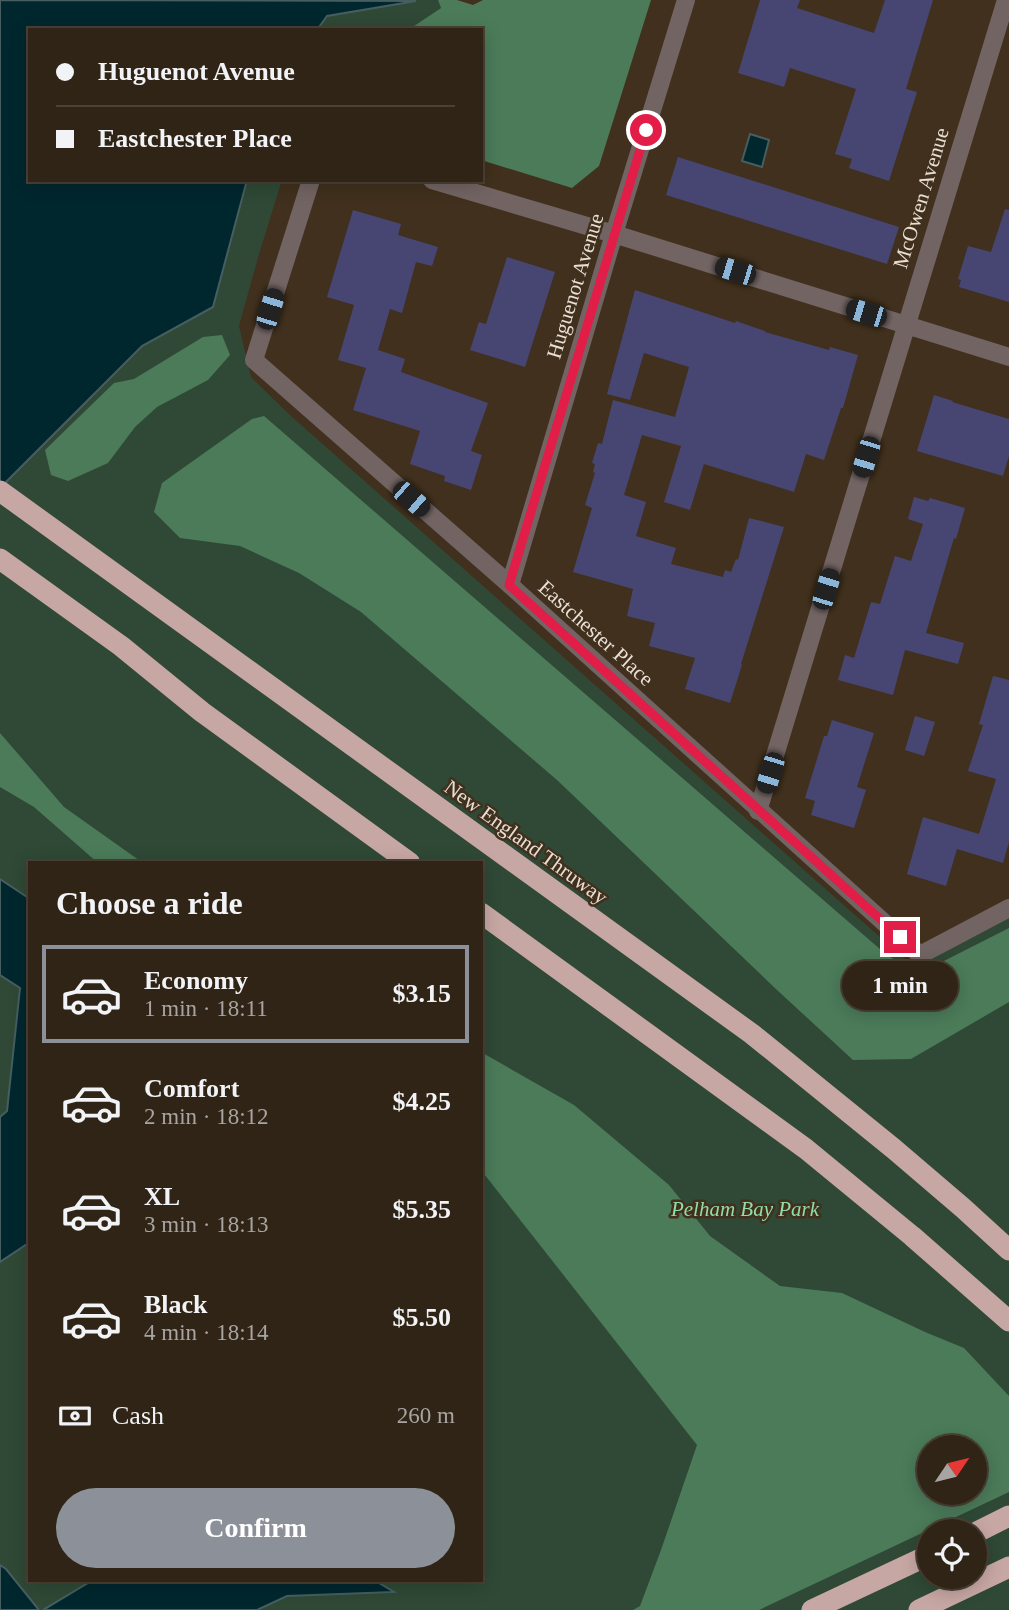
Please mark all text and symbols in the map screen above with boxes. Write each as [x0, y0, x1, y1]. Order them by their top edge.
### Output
text: Huguenot Avenue [98, 57, 295, 86]
route start [630, 114, 662, 146]
text: Eastchester Place [98, 124, 292, 153]
street label: McOwen Avenue [888, 125, 954, 271]
street label: Huguenot Avenue [541, 210, 609, 362]
car [712, 255, 759, 287]
car [254, 286, 287, 332]
car [843, 297, 890, 329]
car [850, 434, 883, 480]
car [389, 477, 434, 521]
car [810, 566, 843, 612]
street label: Eastchester Place [534, 575, 658, 691]
car [754, 750, 787, 796]
street label: New England Thruway [440, 775, 613, 909]
text: Choose a ride [56, 885, 243, 921]
route end [884, 921, 916, 953]
callout: 1 min [842, 962, 958, 1010]
icon: car [60, 963, 123, 1026]
text: Economy [144, 966, 248, 995]
text: 1 min [872, 973, 928, 998]
text: $3.15 [393, 979, 451, 1008]
text: 1 min · 18:11 [144, 996, 268, 1021]
icon: car [60, 1071, 123, 1134]
text: Comfort [144, 1074, 239, 1103]
text: $4.25 [393, 1087, 451, 1116]
text: 2 min · 18:12 [144, 1104, 269, 1129]
icon: car [60, 1179, 123, 1242]
text: XL [144, 1182, 180, 1211]
text: $5.35 [393, 1195, 451, 1224]
park label: Pelham Bay Park [670, 1197, 820, 1221]
text: 3 min · 18:13 [144, 1212, 269, 1237]
icon: car [60, 1287, 123, 1350]
text: Black [144, 1290, 208, 1319]
text: $5.50 [393, 1303, 451, 1332]
text: 4 min · 18:14 [144, 1320, 269, 1345]
icon: cash [56, 1397, 94, 1435]
text: Cash [112, 1401, 164, 1430]
text: 260 m [397, 1403, 455, 1428]
north arrow [917, 1435, 987, 1505]
map controls [917, 1435, 987, 1589]
button: Confirm [56, 1488, 455, 1568]
button: locate [917, 1519, 987, 1589]

